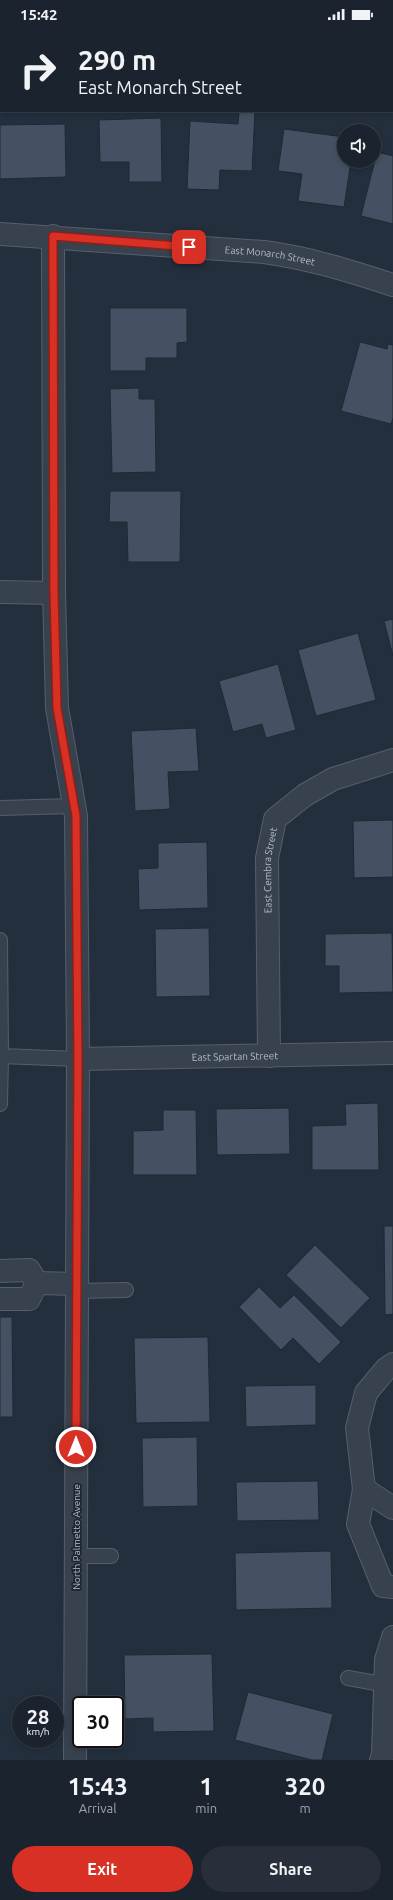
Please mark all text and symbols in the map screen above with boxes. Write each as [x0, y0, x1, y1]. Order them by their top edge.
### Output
text: 15:42 [20, 6, 58, 23]
icon: right [12, 44, 64, 96]
text: 290 m [78, 44, 156, 75]
text: East Monarch Street [78, 77, 242, 97]
map controls [337, 124, 381, 168]
button: sound [337, 124, 381, 168]
pin [172, 230, 206, 264]
icon: arrive [178, 236, 200, 258]
street label: East Monarch Street [224, 244, 316, 268]
street label: East Cembra Street [262, 826, 279, 913]
street label: East Spartan Street [192, 1050, 278, 1063]
position arrow [55, 1426, 97, 1468]
street label: North Palmetto Avenue [71, 1484, 82, 1590]
speed limit sign: 30 [72, 1696, 124, 1748]
text: 28 [27, 1705, 49, 1728]
text: km/h [26, 1726, 50, 1737]
text: 15:43 [68, 1773, 128, 1800]
text: 1 [199, 1773, 213, 1800]
text: 320 [285, 1773, 325, 1800]
text: Arrival [79, 1801, 117, 1815]
text: min [195, 1801, 217, 1815]
text: m [299, 1801, 311, 1815]
button: Exit [12, 1846, 193, 1892]
button: Share [201, 1846, 381, 1892]

